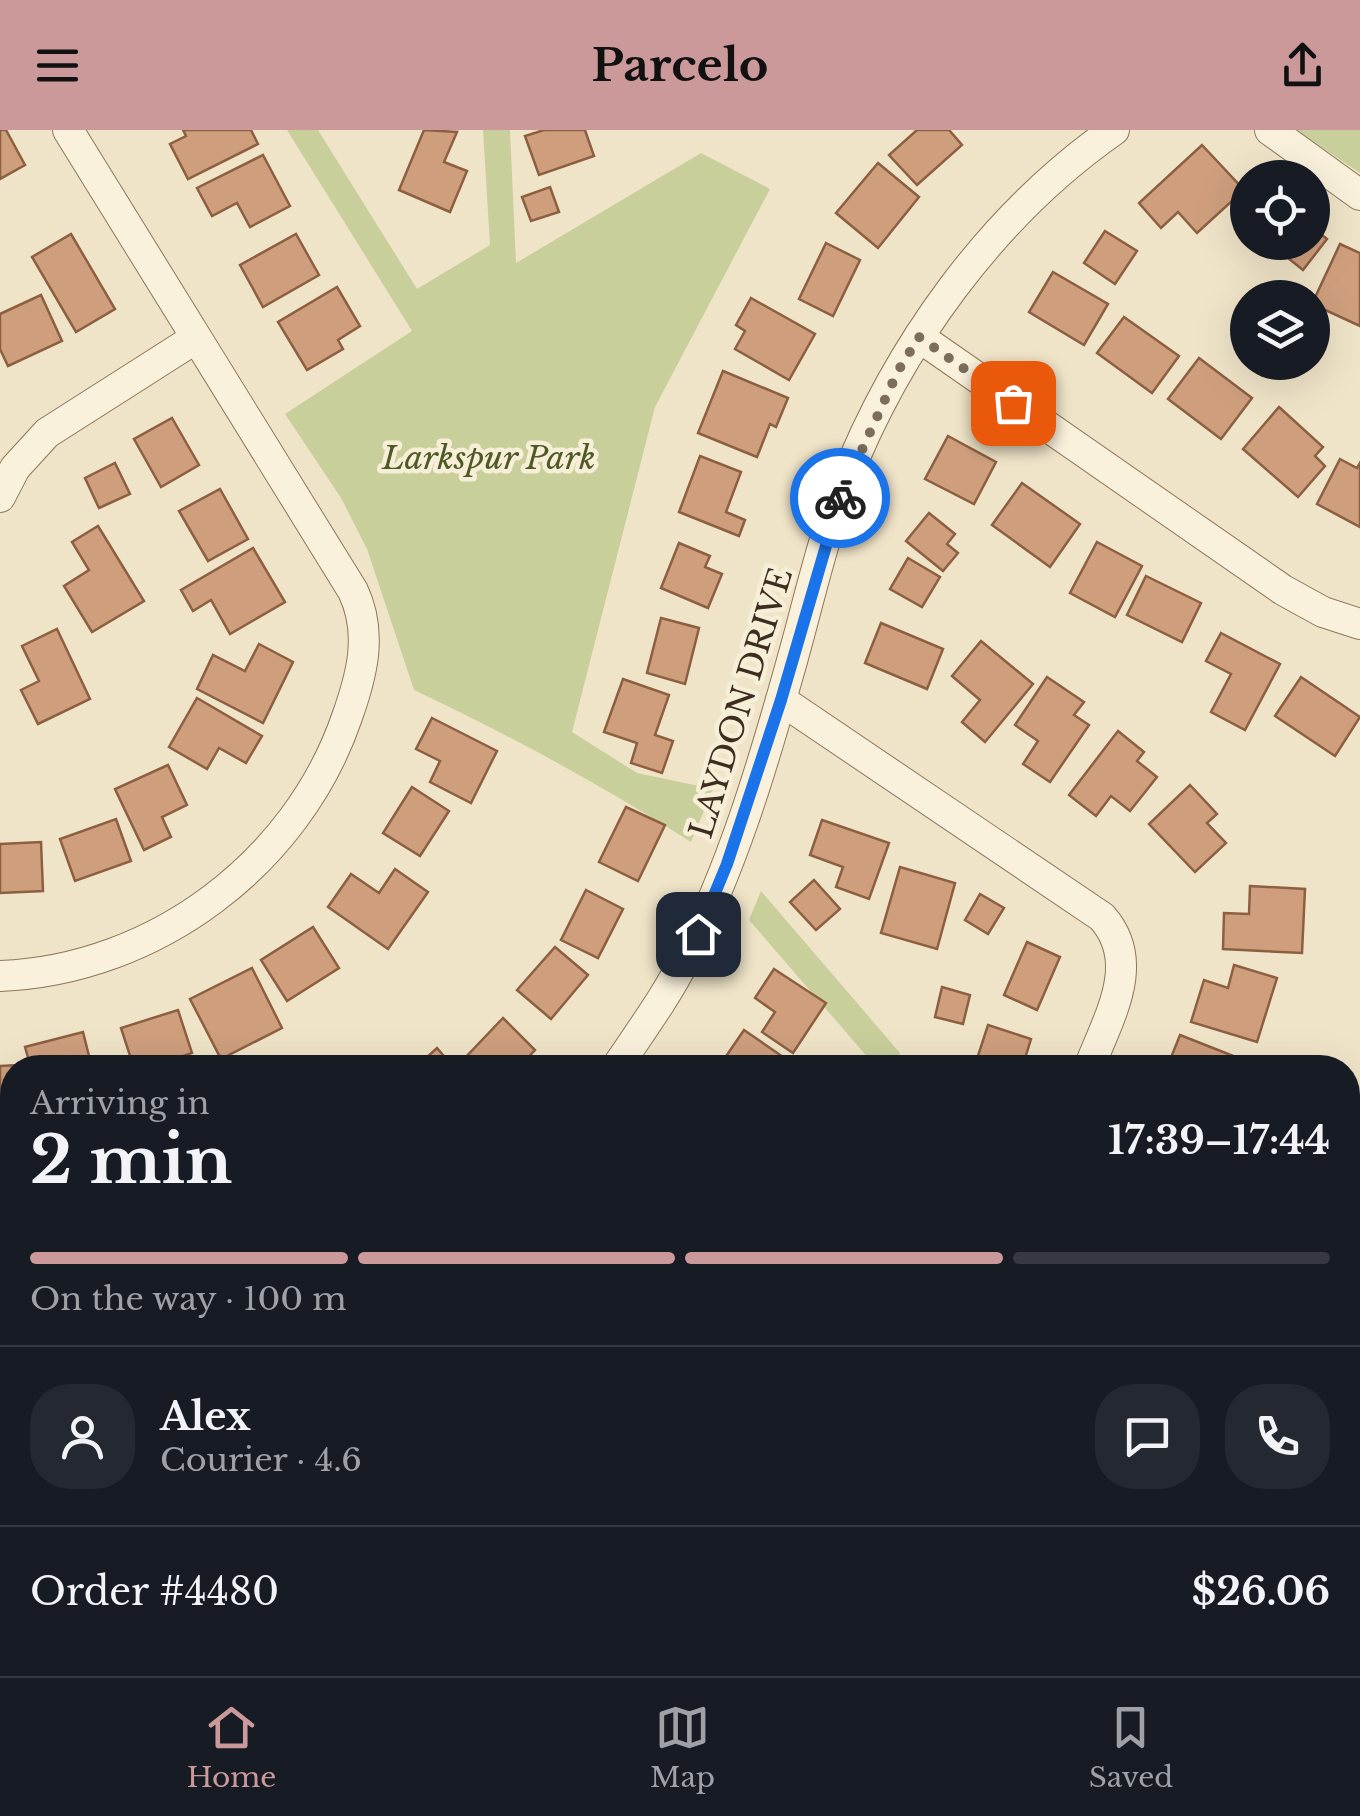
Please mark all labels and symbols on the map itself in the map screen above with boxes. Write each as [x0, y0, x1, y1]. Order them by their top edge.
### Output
pin [971, 361, 1056, 446]
park label: Larkspur Park [381, 438, 596, 478]
courier [790, 448, 890, 548]
street label: LAYDON DRIVE [681, 563, 801, 843]
pin [656, 892, 741, 977]

